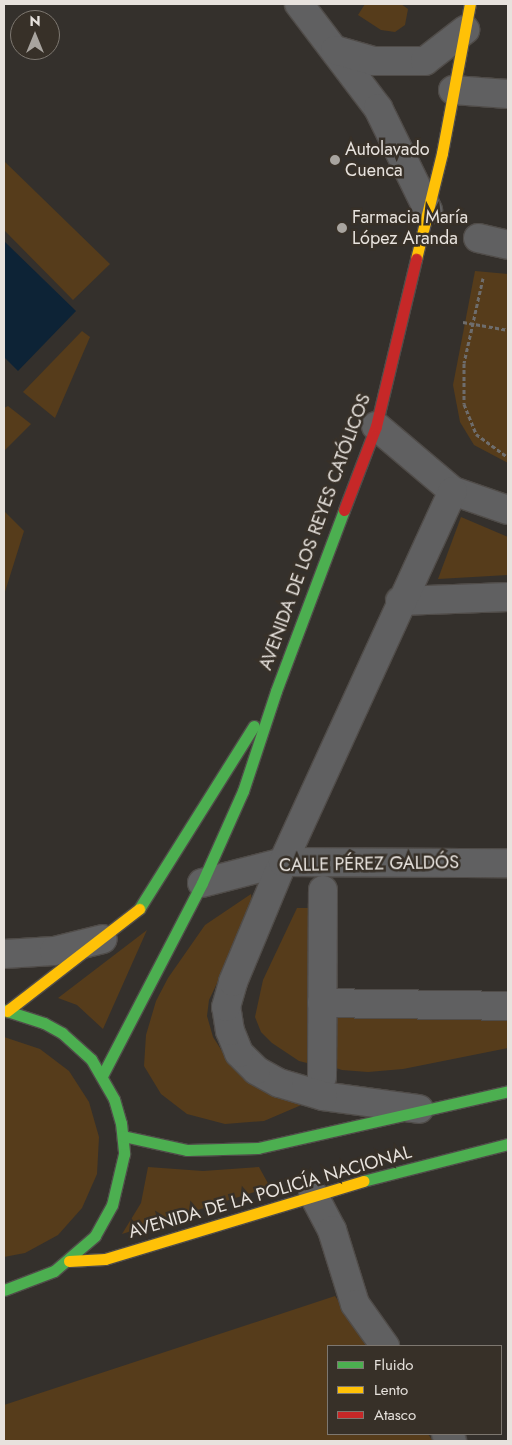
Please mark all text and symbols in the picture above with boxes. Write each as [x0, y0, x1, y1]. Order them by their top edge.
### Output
north arrow [10, 10, 60, 60]
text: N [29, 11, 41, 31]
place label: Autolavado Cuenca [345, 139, 429, 182]
marker: Autolavado Cuenca [329, 154, 341, 166]
place label: Farmacia María López Aranda [352, 207, 468, 250]
marker: Farmacia María López Aranda [336, 222, 348, 234]
street label: AVENIDA DE LOS REYES CATÓLICOS [255, 391, 375, 673]
street label: CALLE PÉREZ GALDÓS [279, 852, 459, 876]
street label: AVENIDA DE LA POLICÍA NACIONAL [126, 1141, 414, 1243]
legend [327, 1345, 502, 1435]
text: Fluido [374, 1354, 413, 1376]
text: Lento [374, 1379, 408, 1401]
text: Atasco [374, 1404, 416, 1426]

